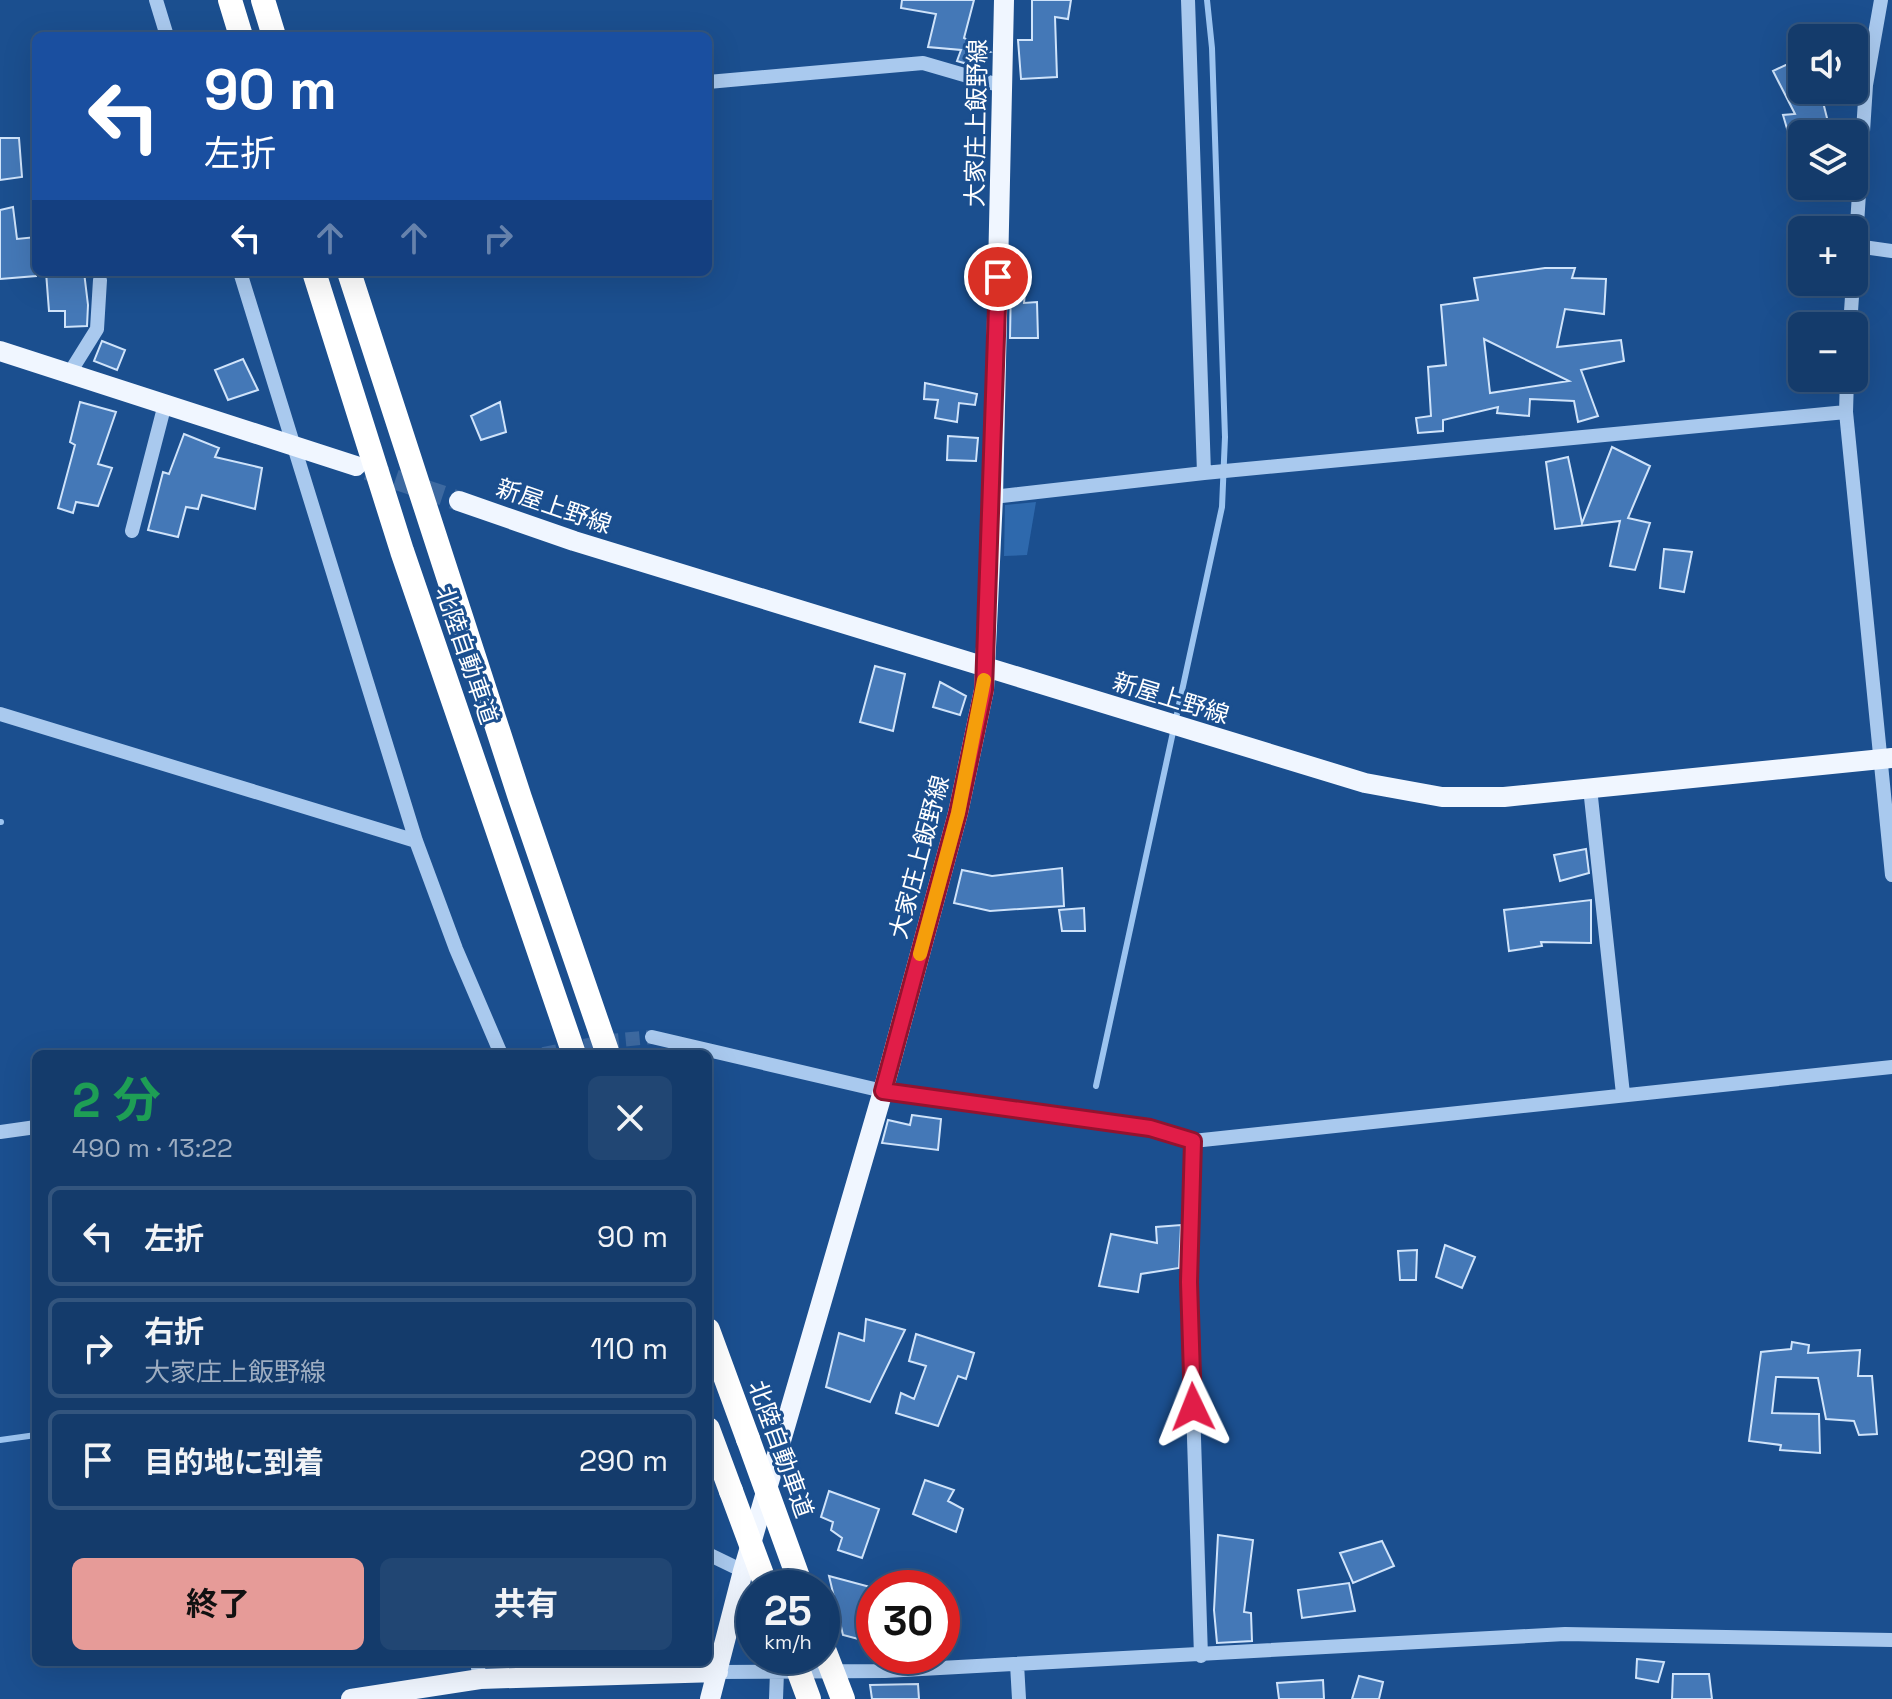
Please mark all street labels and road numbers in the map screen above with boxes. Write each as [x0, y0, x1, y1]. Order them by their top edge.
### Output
street label: 大家庄上飯野線 [959, 39, 993, 207]
street label: 新屋上野線 [492, 472, 616, 540]
street label: 北陸自動車道 [429, 582, 505, 728]
street label: 新屋上野線 [1109, 666, 1233, 730]
street label: 大家庄上飯野線 [882, 772, 956, 942]
street label: 北陸自動車道 [742, 1376, 820, 1522]

